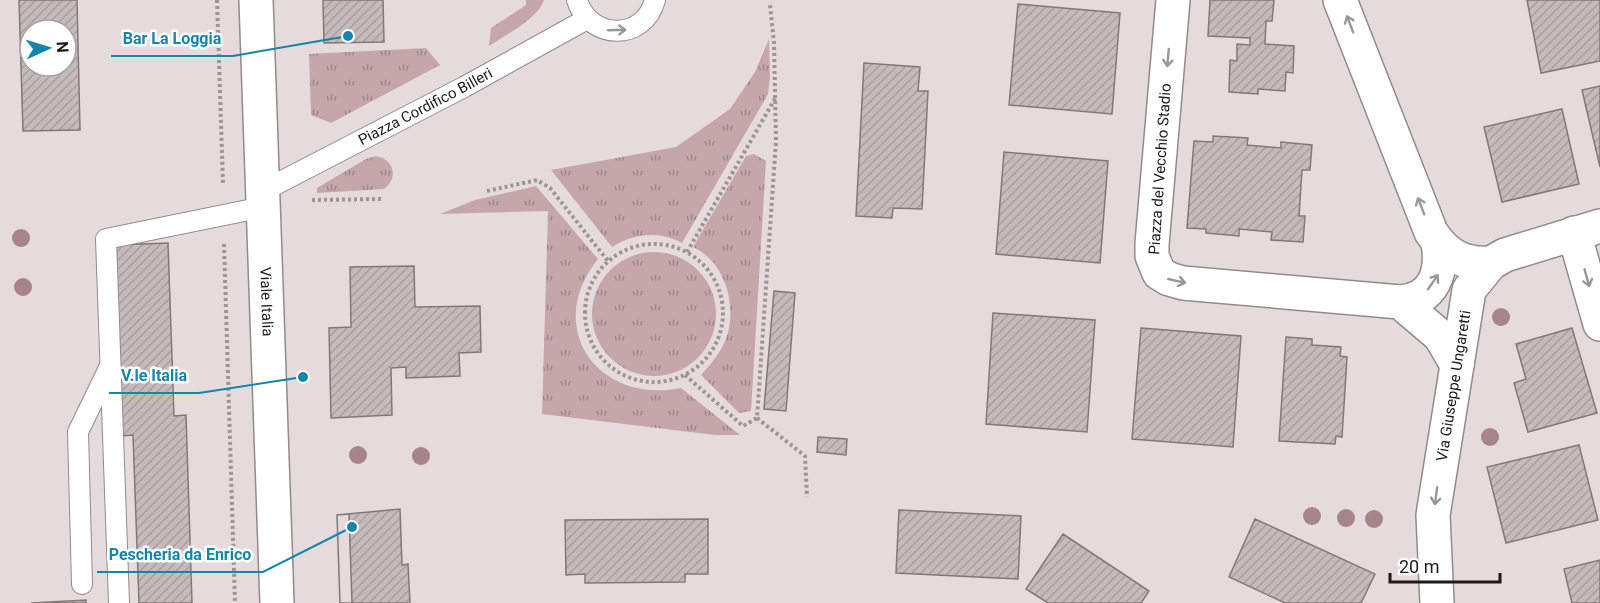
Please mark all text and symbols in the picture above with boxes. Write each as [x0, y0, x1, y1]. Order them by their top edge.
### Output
one-way arrow [1344, 15, 1355, 34]
north arrow [18, 18, 78, 78]
callout: Bar La Loggia [111, 22, 233, 56]
one-way arrow [607, 25, 626, 36]
text: Bar La Loggia [123, 29, 222, 48]
text: N [53, 41, 72, 53]
one-way arrow [1162, 48, 1173, 68]
street label: Piazza Cordifico Billeri [355, 64, 496, 149]
street label: Piazza del Vecchio Stadio [1145, 83, 1175, 255]
one-way arrow [1415, 197, 1426, 216]
street label: Viale Italia [256, 267, 277, 337]
one-way arrow [1582, 268, 1593, 287]
one-way arrow [1427, 274, 1439, 290]
one-way arrow [1168, 275, 1187, 287]
street label: Via Giuseppe Ungaretti [1433, 309, 1475, 463]
callout: V.le Italia [109, 359, 199, 393]
text: V.le Italia [121, 366, 187, 385]
one-way arrow [1430, 485, 1441, 505]
callout: Pescheria da Enrico [97, 538, 263, 572]
text: Pescheria da Enrico [109, 545, 251, 564]
scale bar [1390, 546, 1500, 584]
text: 20 m [1399, 556, 1439, 577]

